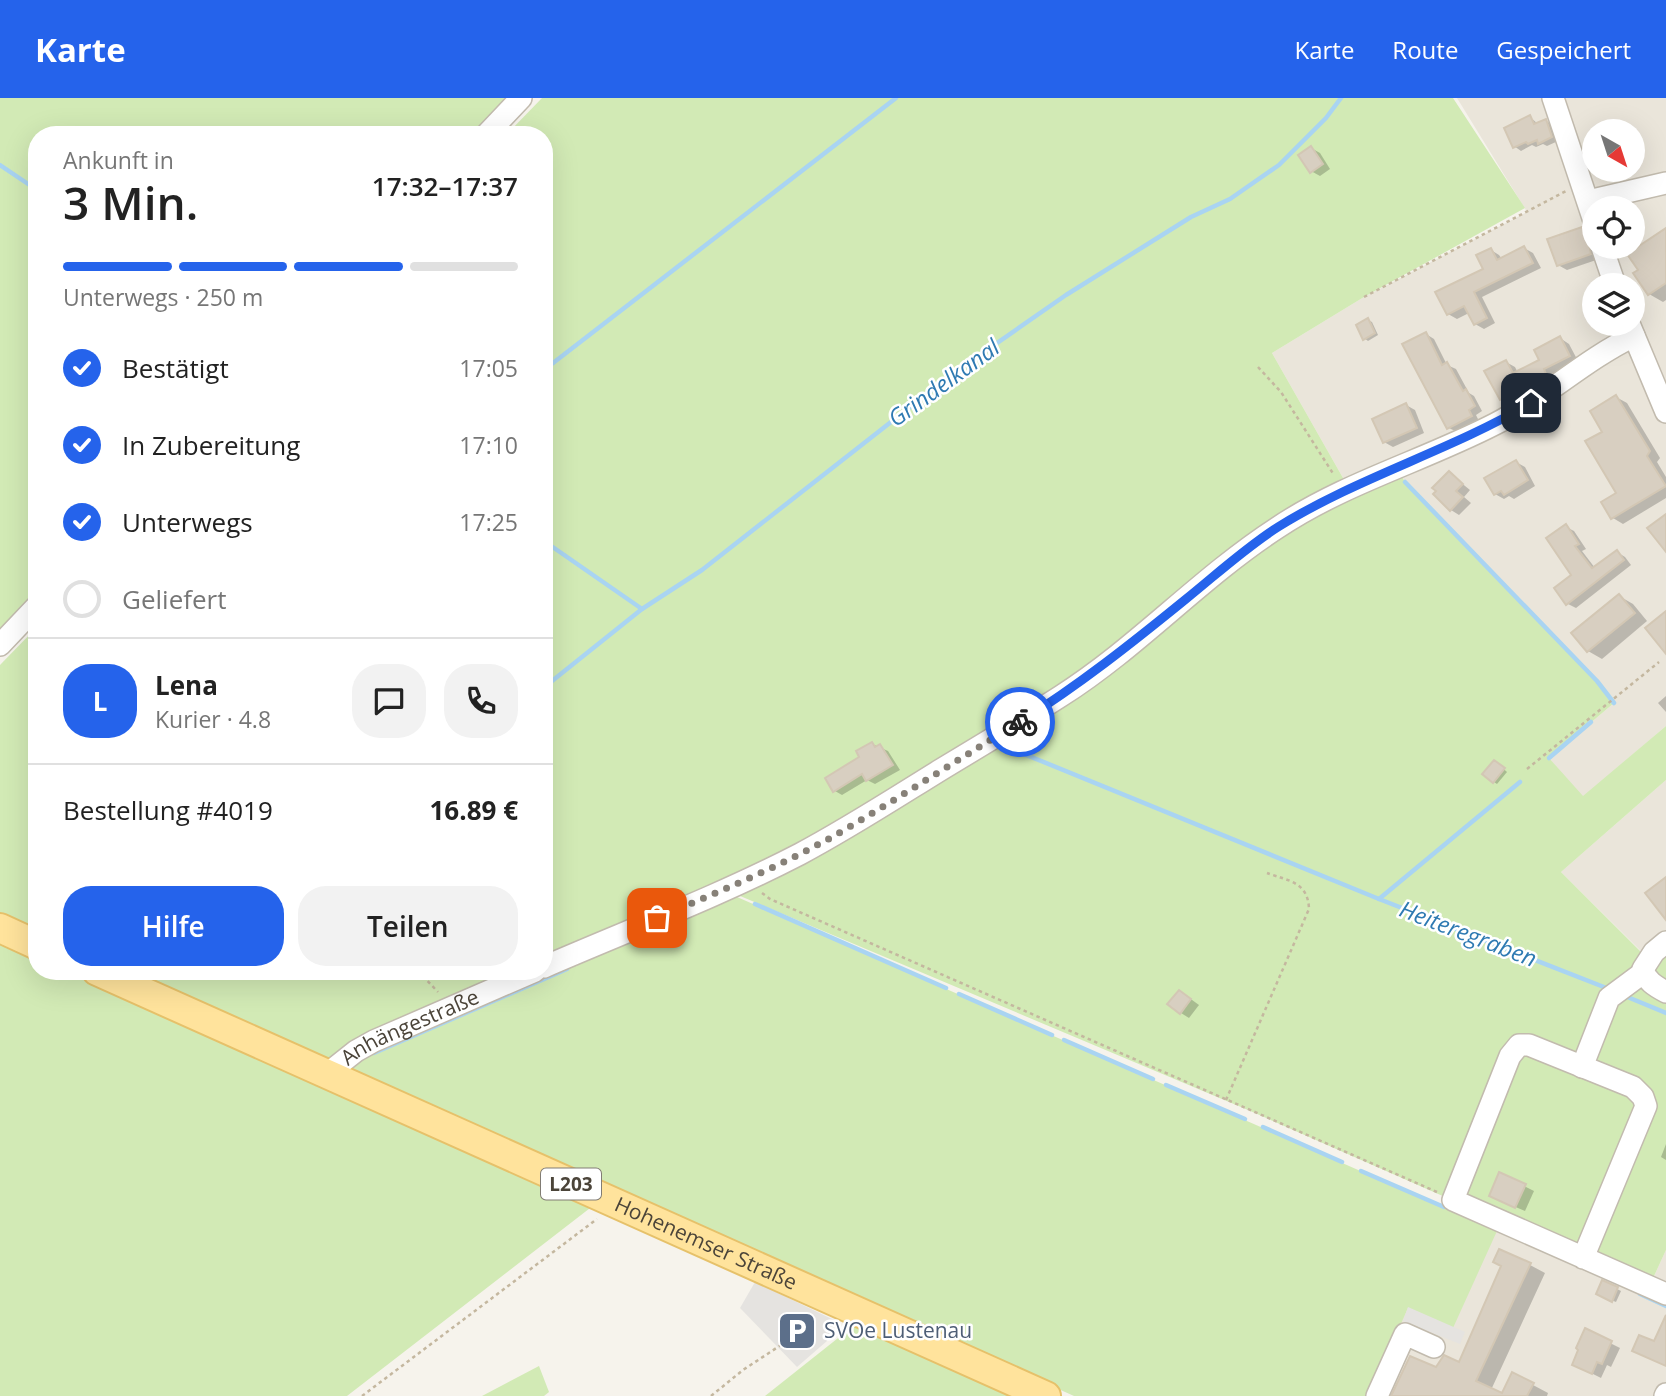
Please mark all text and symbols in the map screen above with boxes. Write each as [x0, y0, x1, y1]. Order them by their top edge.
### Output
text: Karte [35, 27, 126, 72]
text: Karte [1294, 33, 1354, 66]
text: Route [1392, 33, 1458, 66]
text: Gespeichert [1496, 33, 1631, 66]
north arrow [1582, 119, 1645, 182]
map controls [1582, 119, 1645, 336]
text: Ankunft in [63, 144, 174, 176]
text: 17:32–17:37 [372, 168, 518, 204]
text: 3 Min. [63, 171, 198, 233]
button: locate [1582, 196, 1645, 259]
button: layers [1582, 273, 1645, 336]
text: Unterwegs · 250 m [63, 281, 263, 313]
water label: Grindelkanal [881, 330, 1007, 434]
icon: check [63, 349, 101, 387]
text: Bestätigt [122, 350, 229, 386]
text: 17:05 [459, 352, 518, 384]
pin [1501, 373, 1561, 433]
icon: home [1512, 384, 1550, 422]
icon: check [63, 426, 101, 464]
text: In Zubereitung [122, 427, 300, 463]
text: 17:10 [459, 429, 518, 461]
icon: check [63, 503, 101, 541]
text: Unterwegs [122, 504, 253, 540]
text: 17:25 [459, 506, 518, 538]
text: Geliefert [122, 581, 226, 617]
button: chat [352, 664, 426, 738]
button: phone [444, 664, 518, 738]
text: Lena [155, 667, 218, 703]
text: L [93, 683, 107, 719]
courier [985, 687, 1055, 757]
text: Kurier · 4.8 [155, 703, 271, 735]
icon: bike [1001, 703, 1039, 741]
text: Bestellung #4019 [63, 792, 273, 828]
text: 16.89 € [430, 792, 518, 828]
button: Hilfe [63, 886, 284, 966]
button: Teilen [298, 886, 518, 966]
pin [627, 888, 687, 948]
water label: Heiteregraben [1395, 892, 1542, 974]
icon: bag [638, 899, 676, 937]
street label: Anhängestraße [334, 982, 483, 1071]
road number: L203 [541, 1168, 601, 1200]
street label: Hohenemser Straße [611, 1190, 802, 1296]
parking icon: SVOe Lustenau [776, 1310, 818, 1352]
place label: SVOe Lustenau [824, 1316, 972, 1344]

